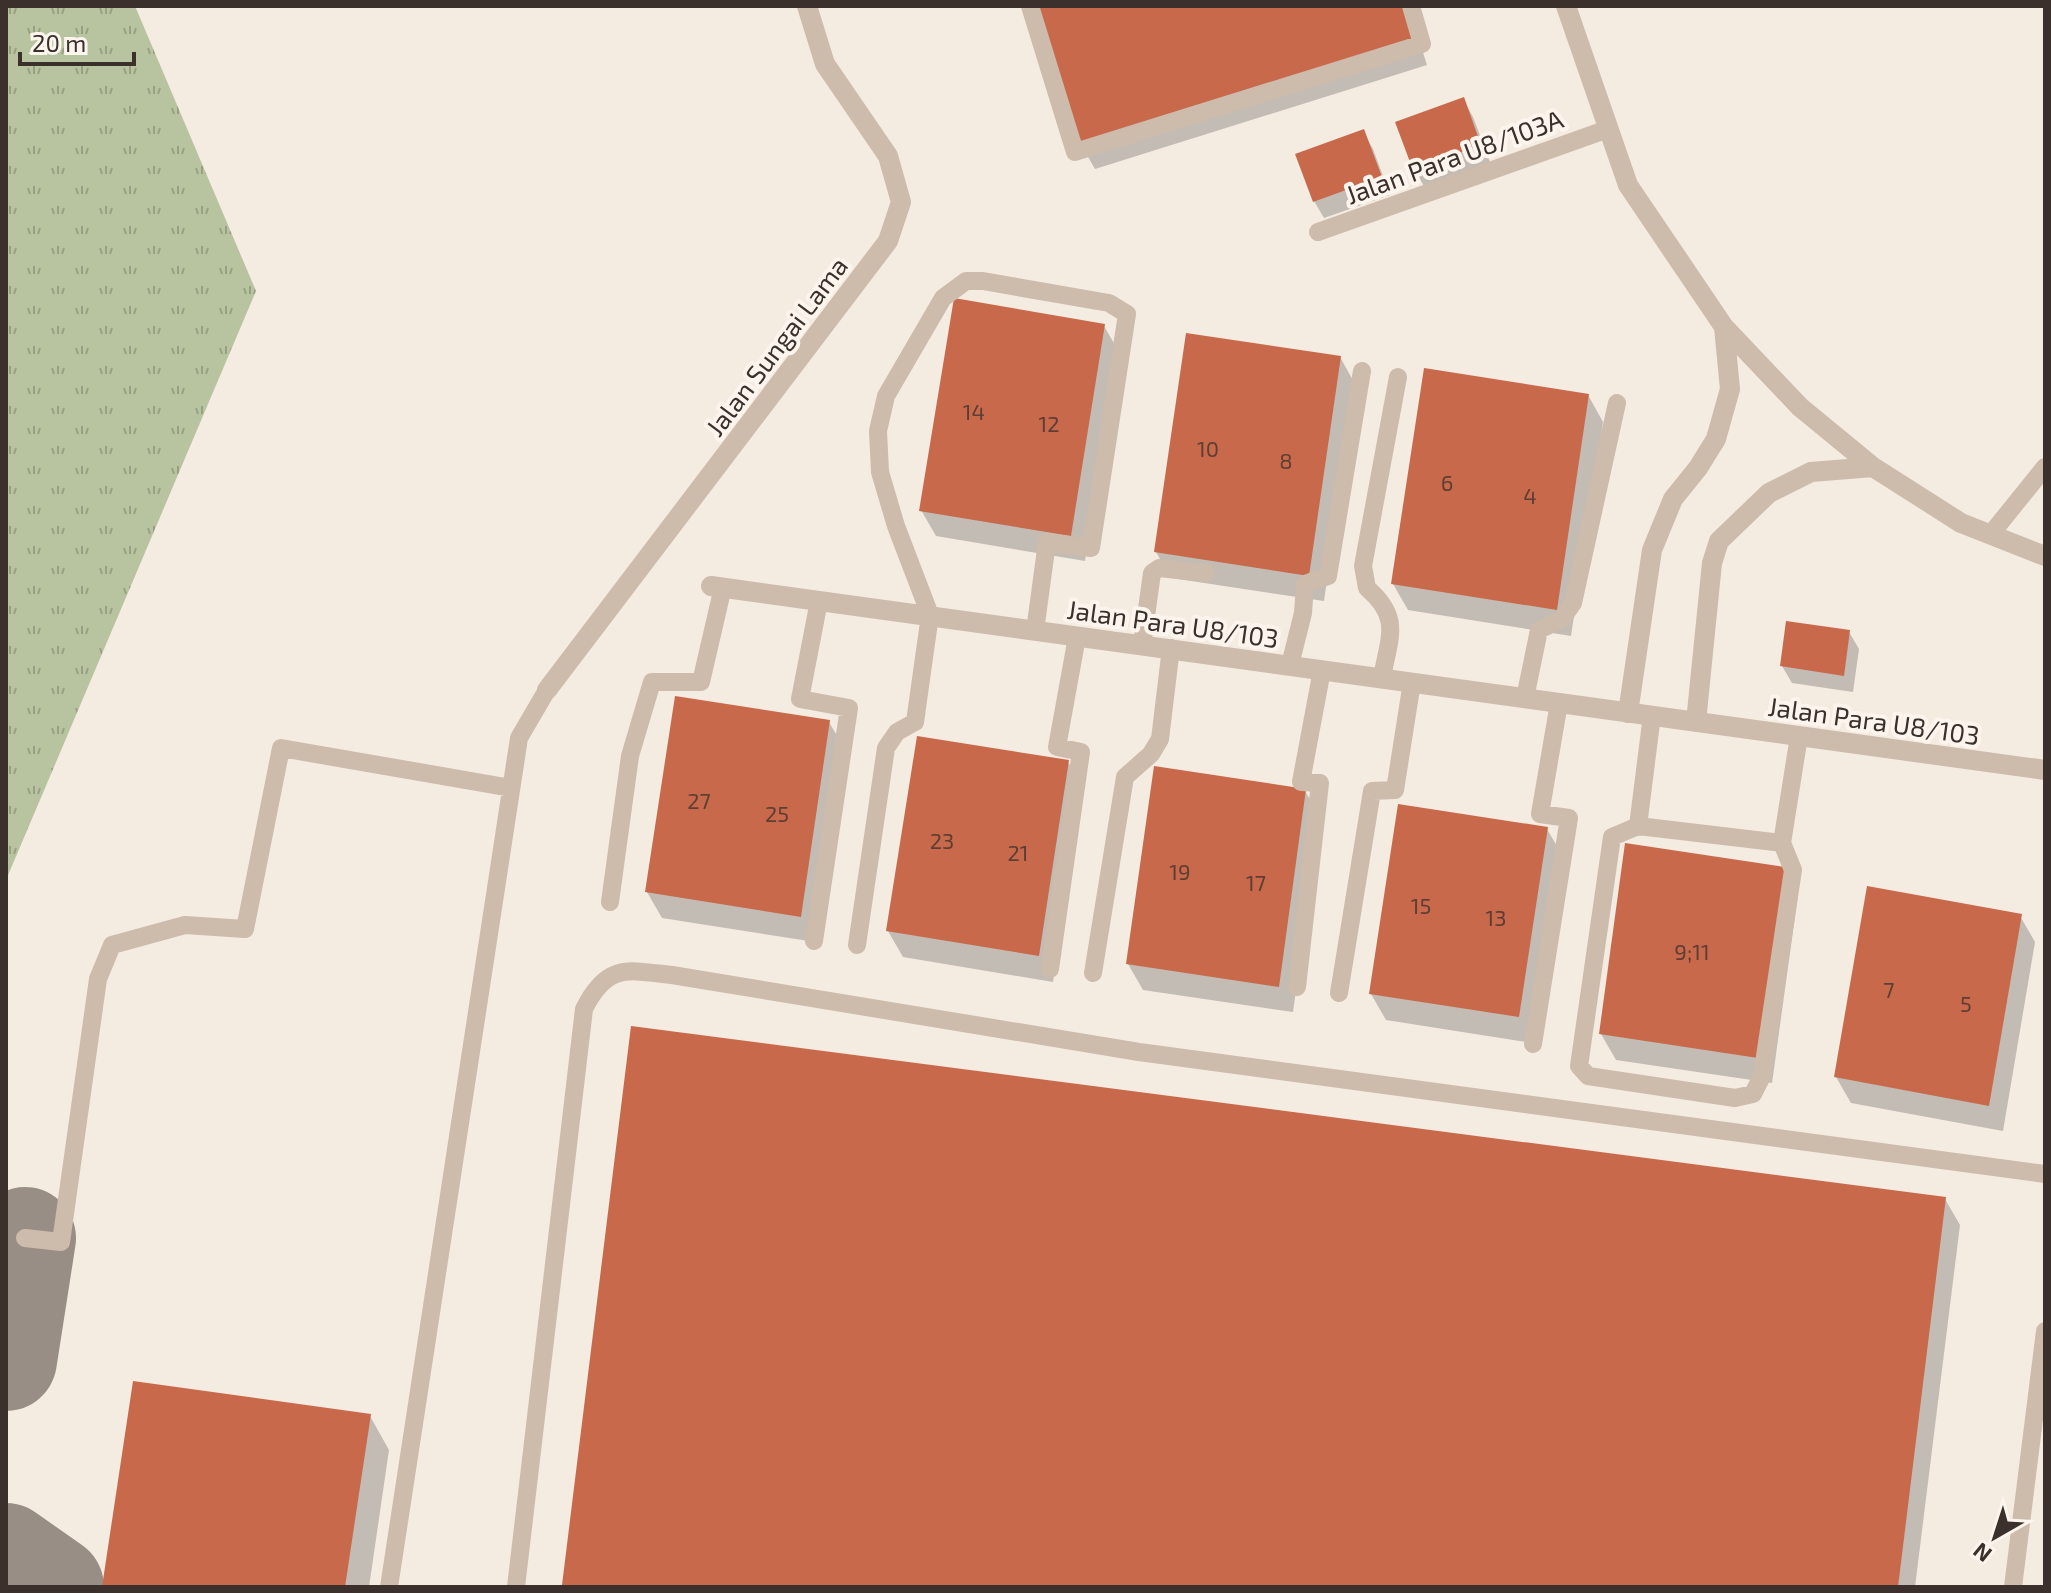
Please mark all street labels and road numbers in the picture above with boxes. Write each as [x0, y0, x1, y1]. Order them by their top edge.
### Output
street label: Jalan Para U8/103A [1341, 102, 1567, 210]
street label: Jalan Sungai Lama [699, 250, 853, 442]
street label: Jalan Para U8/103 [1065, 593, 1281, 653]
street label: Jalan Para U8/103 [1766, 690, 1982, 750]

